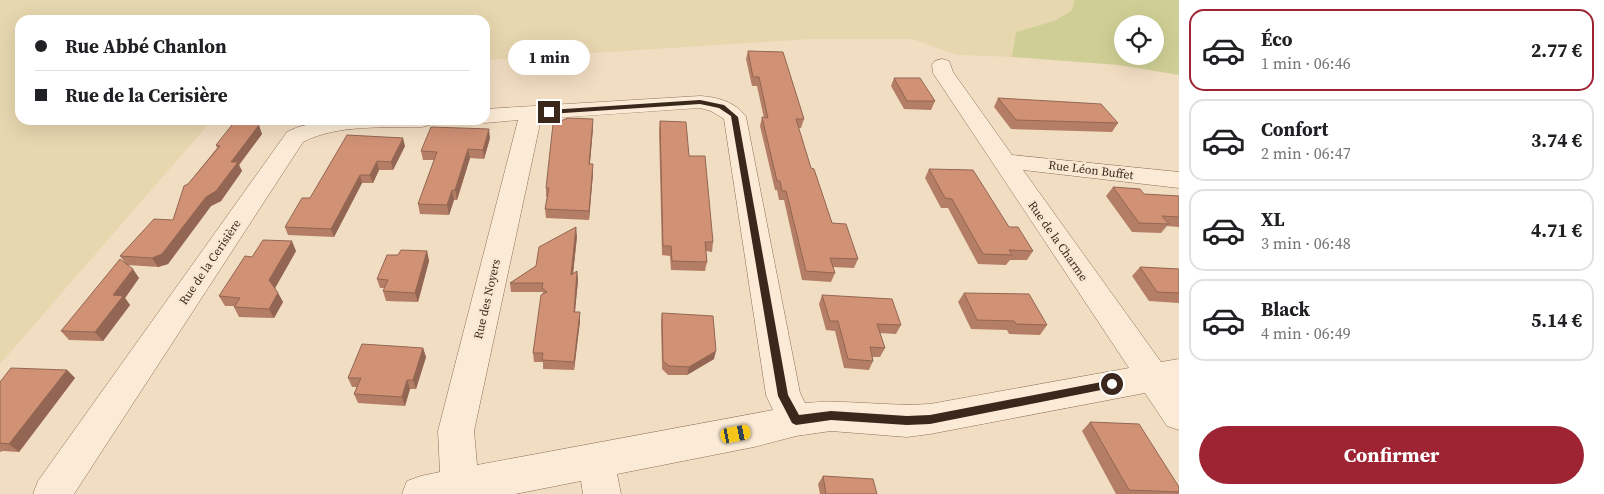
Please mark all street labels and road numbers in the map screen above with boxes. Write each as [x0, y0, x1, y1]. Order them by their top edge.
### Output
street label: Rue Léon Buffet [1048, 157, 1134, 183]
street label: Rue de la Charme [1024, 198, 1092, 284]
street label: Rue de la Cerisière [175, 216, 245, 308]
street label: Rue des Noyers [470, 257, 504, 341]

